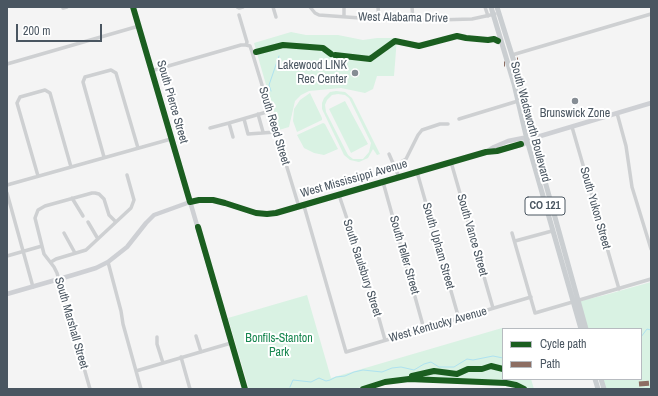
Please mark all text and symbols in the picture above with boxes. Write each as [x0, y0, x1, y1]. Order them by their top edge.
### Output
street label: West Alabama Drive [358, 10, 448, 26]
scale bar [18, 16, 104, 42]
text: 200 m [23, 23, 50, 39]
street label: South Pierce Street [153, 59, 191, 145]
place label: Lakewood LINK Rec Center [278, 59, 347, 87]
street label: South Wadsworth Boulevard [507, 60, 553, 184]
marker: Lakewood LINK Rec Center [350, 68, 360, 78]
street label: South Reed Street [255, 85, 293, 167]
marker: Brunswick Zone [570, 96, 580, 106]
place label: Brunswick Zone [540, 107, 610, 121]
street label: West Mississippi Avenue [299, 157, 409, 201]
street label: South Yukon Street [576, 165, 614, 251]
street label: South Vance Street [453, 192, 491, 278]
road number: CO 121 [525, 197, 565, 215]
street label: South Upham Street [419, 201, 457, 291]
street label: South Teller Street [386, 214, 422, 296]
street label: South Saulsbury Street [340, 218, 384, 318]
street label: South Marshall Street [51, 276, 91, 370]
street label: West Kentucky Avenue [387, 304, 489, 346]
legend [502, 328, 642, 380]
park label: Bonfils-Stanton Park [245, 332, 313, 360]
text: Cycle path [540, 336, 587, 352]
text: Path [540, 356, 560, 372]

